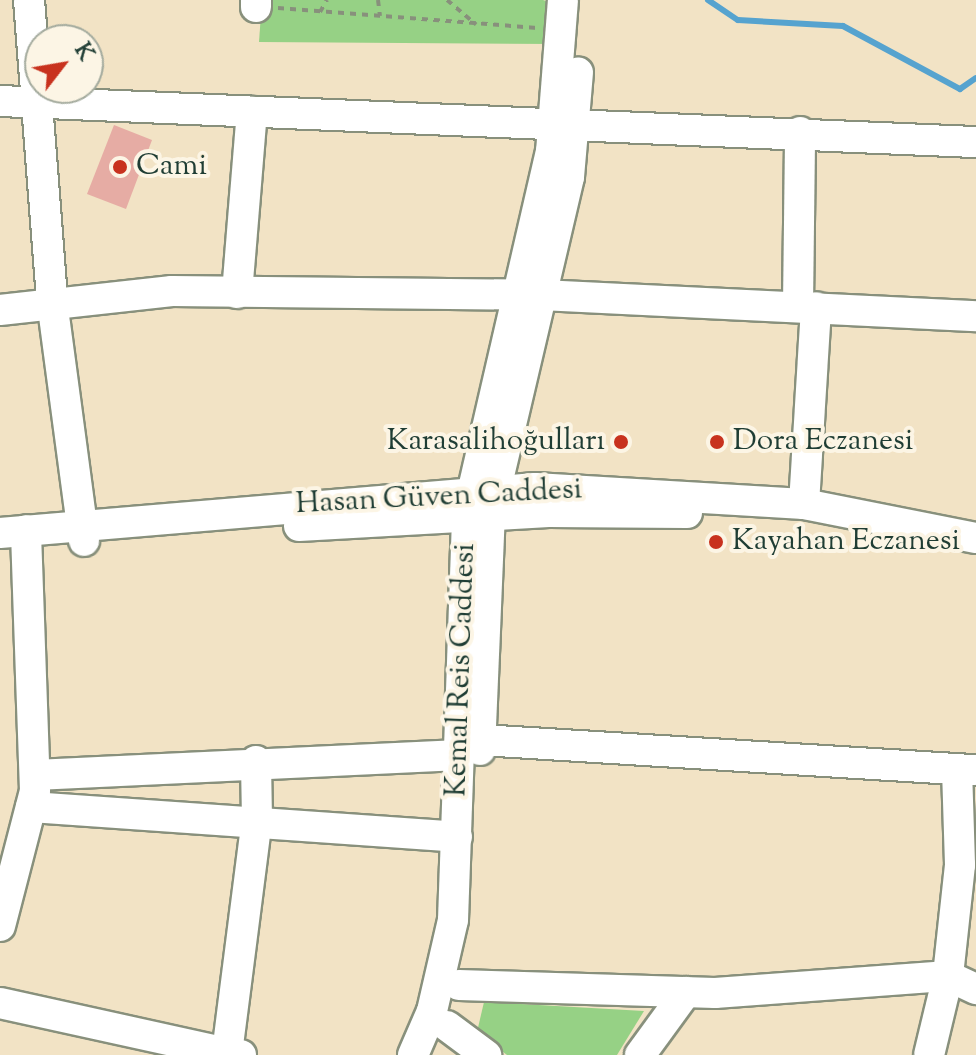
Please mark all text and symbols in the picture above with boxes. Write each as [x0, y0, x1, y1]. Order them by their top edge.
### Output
north arrow [24, 24, 104, 104]
text: K [65, 38, 101, 68]
place label: Cami [136, 149, 207, 185]
marker: Cami [111, 158, 129, 176]
place label: Karasalihoğulları [387, 424, 605, 460]
place label: Dora Eczanesi [733, 424, 913, 460]
marker: Karasalihoğulları [612, 433, 630, 451]
marker: Dora Eczanesi [708, 433, 726, 451]
street label: Hasan Güven Caddesi [295, 473, 583, 523]
place label: Kayahan Eczanesi [732, 524, 960, 560]
marker: Kayahan Eczanesi [707, 533, 725, 551]
street label: Kemal Reis Caddesi [440, 543, 484, 797]

